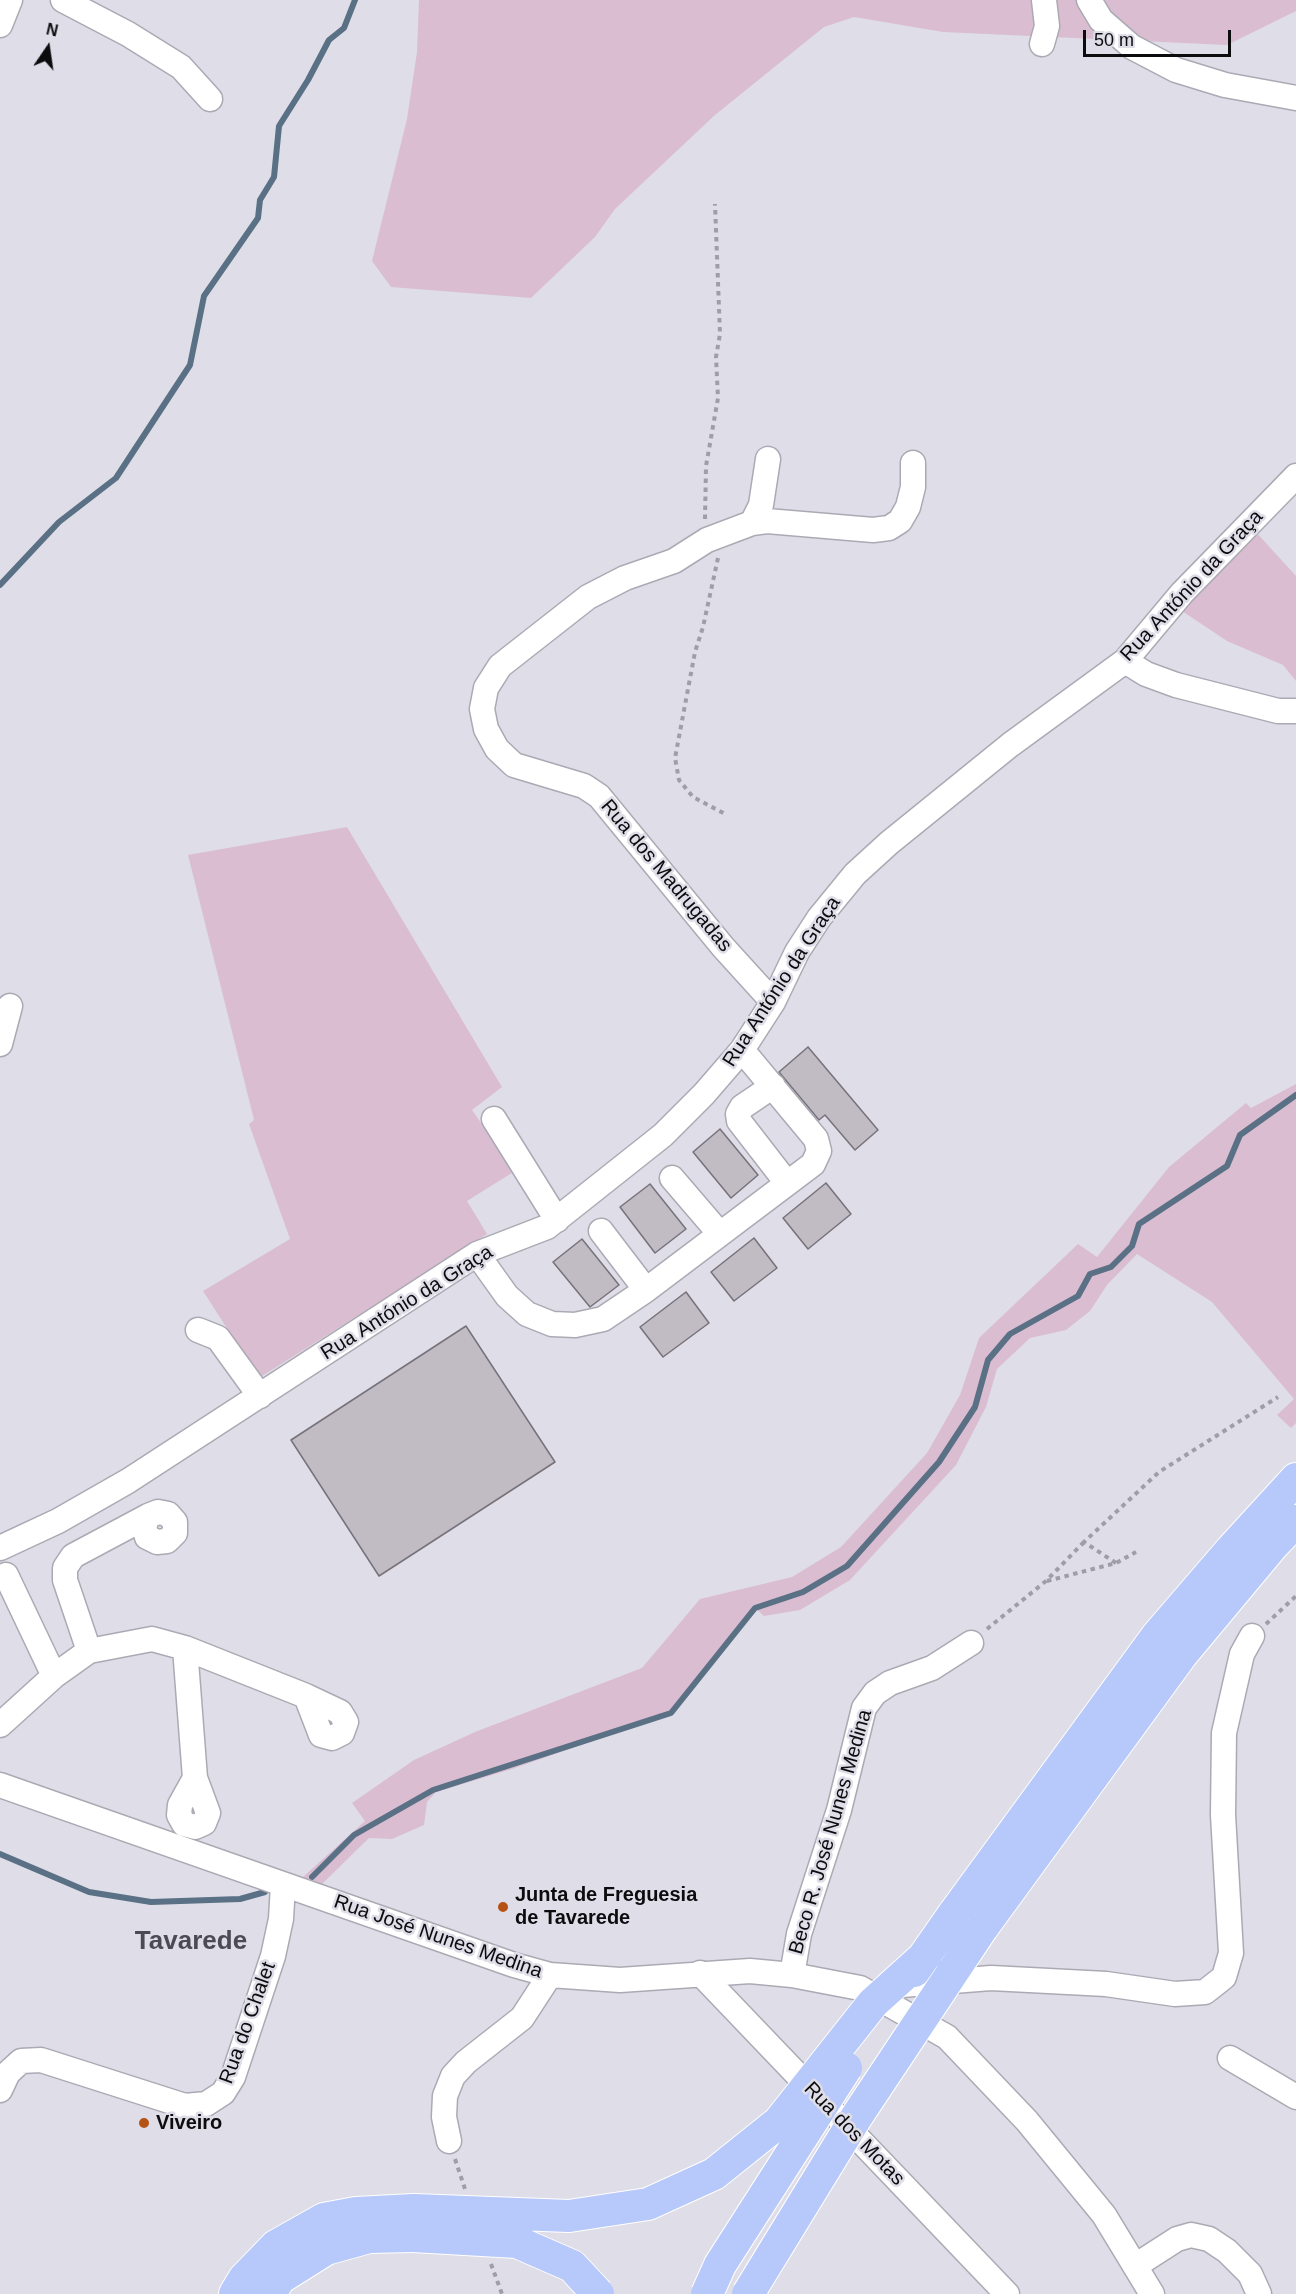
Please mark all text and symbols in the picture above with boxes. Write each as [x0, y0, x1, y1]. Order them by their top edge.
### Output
north arrow [18, 18, 78, 78]
scale bar [1086, 18, 1234, 56]
text: N [45, 20, 60, 40]
text: 50 m [1094, 30, 1134, 50]
street label: Rua António da Graça [1116, 505, 1268, 667]
street label: Rua dos Madrugadas [595, 795, 737, 957]
street label: Rua António da Graça [718, 892, 846, 1072]
street label: Rua António da Graça [317, 1240, 497, 1366]
street label: Beco R. José Nunes Medina [785, 1707, 877, 1957]
place label: Junta de Freguesia de Tavarede [515, 1883, 697, 1930]
street label: Rua José Nunes Medina [331, 1890, 545, 1984]
marker: Junta de Freguesia de Tavarede [496, 1900, 510, 1914]
district label: Tavarede [135, 1926, 247, 1958]
street label: Rua do Chalet [215, 1959, 281, 2087]
street label: Rua dos Motas [799, 2077, 909, 2191]
place label: Viveiro [156, 2111, 222, 2135]
marker: Viveiro [137, 2116, 151, 2130]

